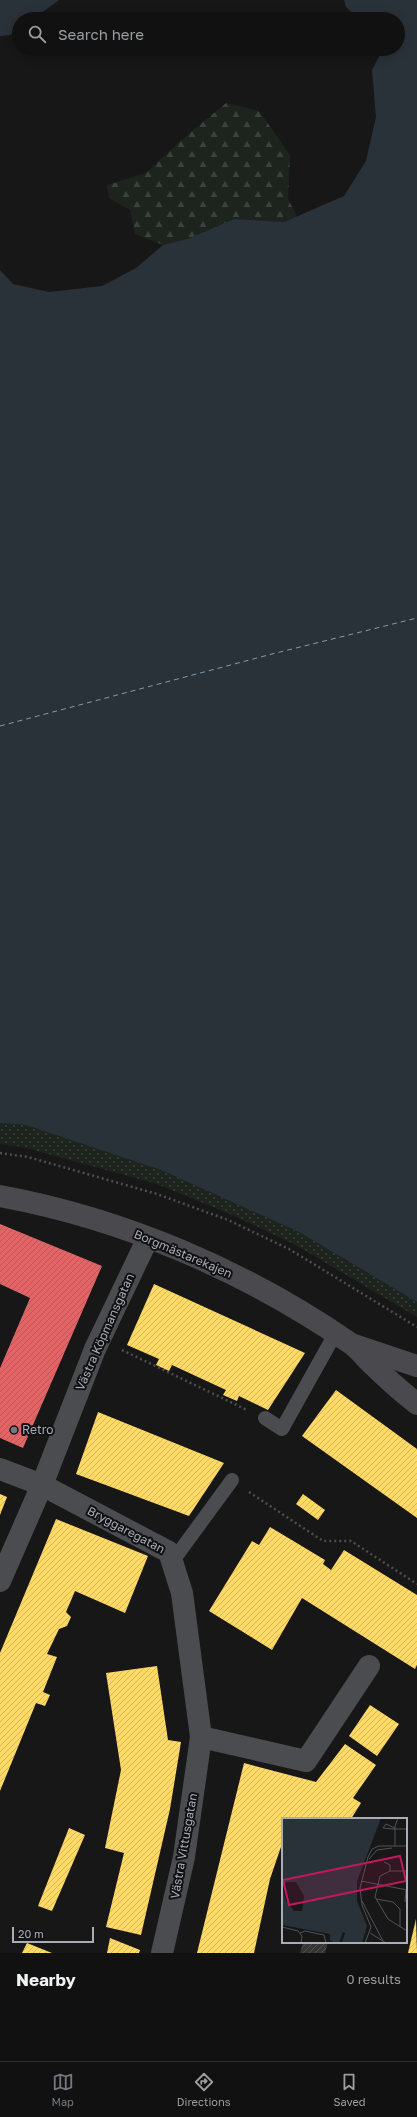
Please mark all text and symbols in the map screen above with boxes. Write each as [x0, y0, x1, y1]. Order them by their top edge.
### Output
search box [12, 12, 405, 56]
icon: search [26, 23, 48, 45]
text: Search here [58, 25, 144, 43]
street label: Borgmästarekajen [132, 1226, 234, 1281]
street label: Västra Köpmansgatan [72, 1271, 137, 1393]
place label: Retro [22, 1422, 54, 1437]
marker: Retro [9, 1425, 19, 1435]
street label: Bryggaregatan [85, 1503, 168, 1556]
street label: Västra Vittusgatan [167, 1792, 200, 1900]
inset map [282, 1818, 407, 1943]
scale bar [12, 1925, 94, 1944]
text: 20 m [18, 1927, 44, 1940]
text: Nearby [16, 1969, 76, 1990]
text: 0 results [346, 1971, 401, 1987]
tab: Map [51, 2071, 74, 2108]
tab: Directions [177, 2071, 231, 2108]
tab: Saved [333, 2071, 366, 2108]

